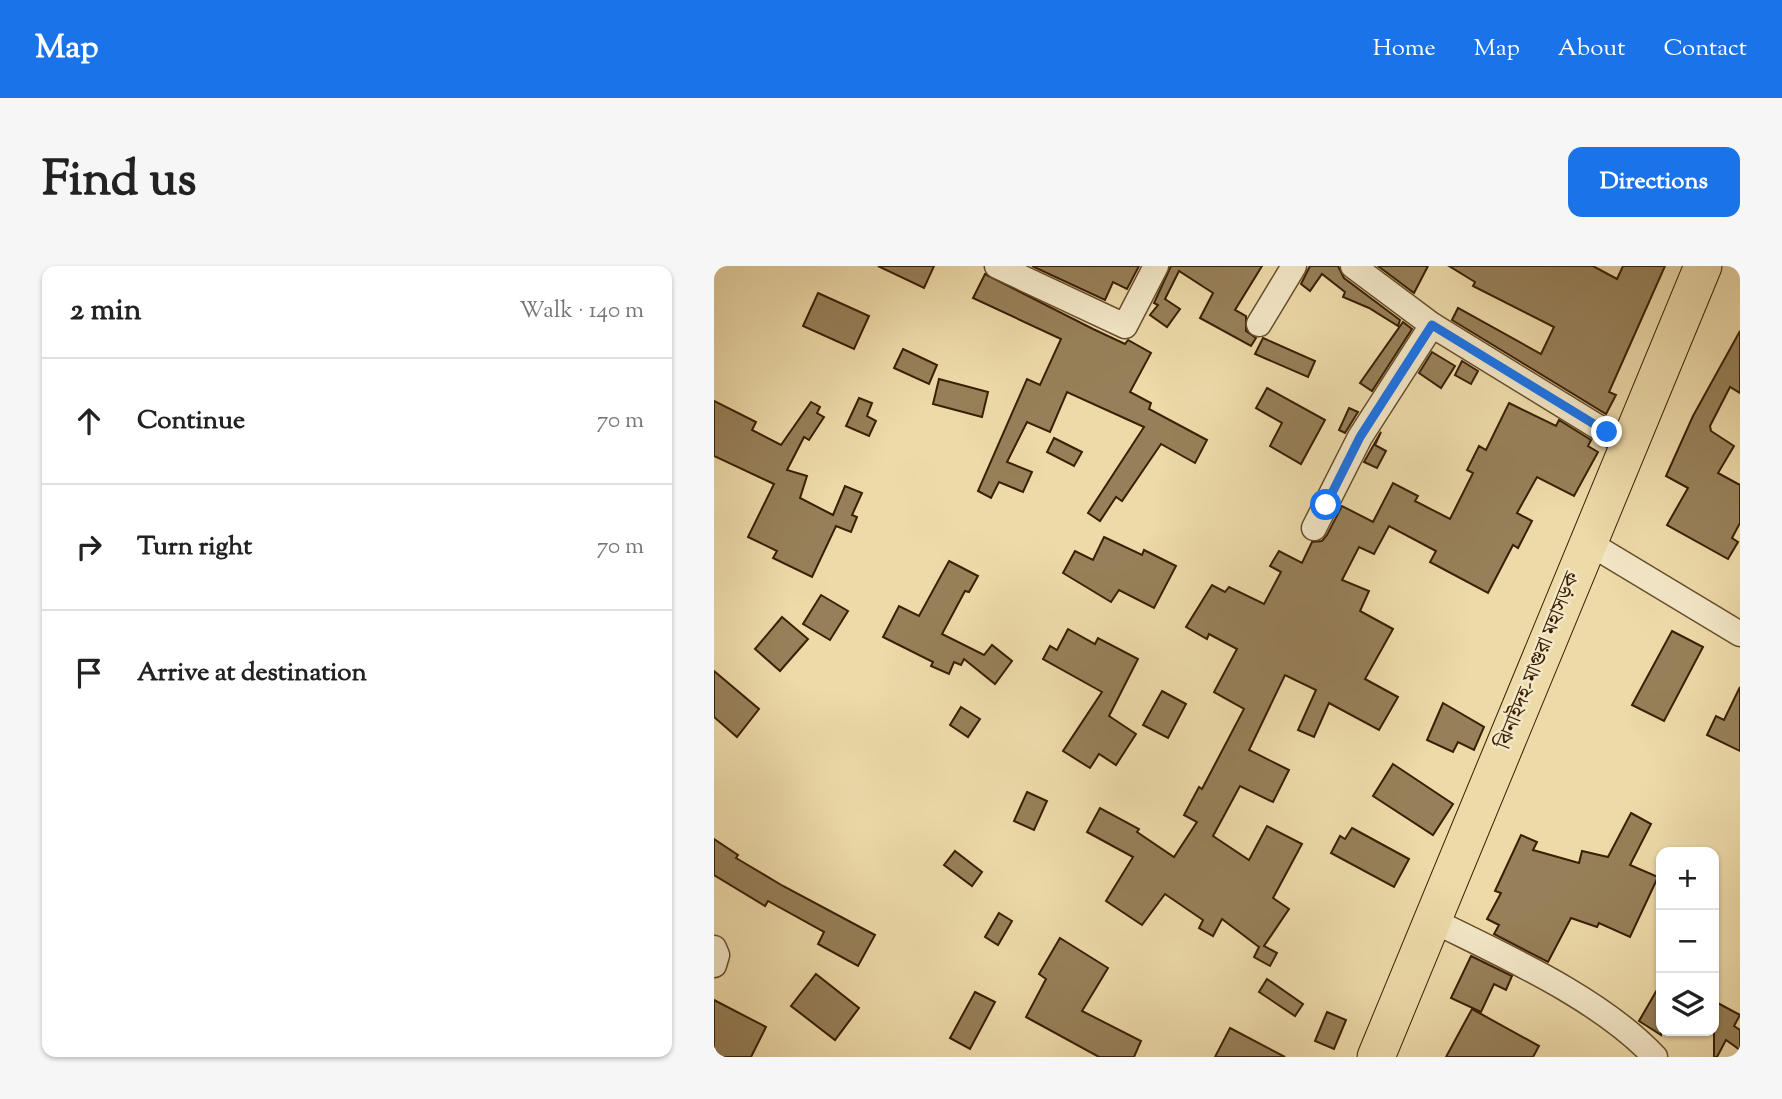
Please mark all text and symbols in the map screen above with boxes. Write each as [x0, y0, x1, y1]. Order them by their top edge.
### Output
text: Map [35, 25, 99, 73]
text: Home [1373, 32, 1436, 66]
text: Map [1474, 32, 1520, 66]
text: About [1558, 32, 1625, 66]
text: Contact [1663, 32, 1747, 66]
text: Find us [42, 147, 196, 217]
button: Directions [1568, 147, 1740, 217]
text: 2 min [70, 290, 142, 333]
text: Walk · 140 m [519, 295, 644, 328]
icon: ahead [70, 402, 108, 440]
text: Continue [137, 403, 245, 440]
text: 70 m [597, 405, 644, 438]
route end [1591, 416, 1622, 447]
route start [1310, 489, 1341, 520]
icon: right [70, 528, 108, 566]
text: Turn right [137, 529, 252, 566]
text: 70 m [597, 531, 644, 564]
street label: ঝিনাইদহ-মাগুরা মহাসড়ক [1489, 567, 1589, 755]
icon: arrive [70, 654, 108, 692]
text: Arrive at destination [137, 655, 367, 692]
map controls [1656, 847, 1719, 1036]
button: + [1656, 847, 1719, 910]
button: − [1656, 910, 1719, 973]
button: layers [1656, 973, 1719, 1036]

